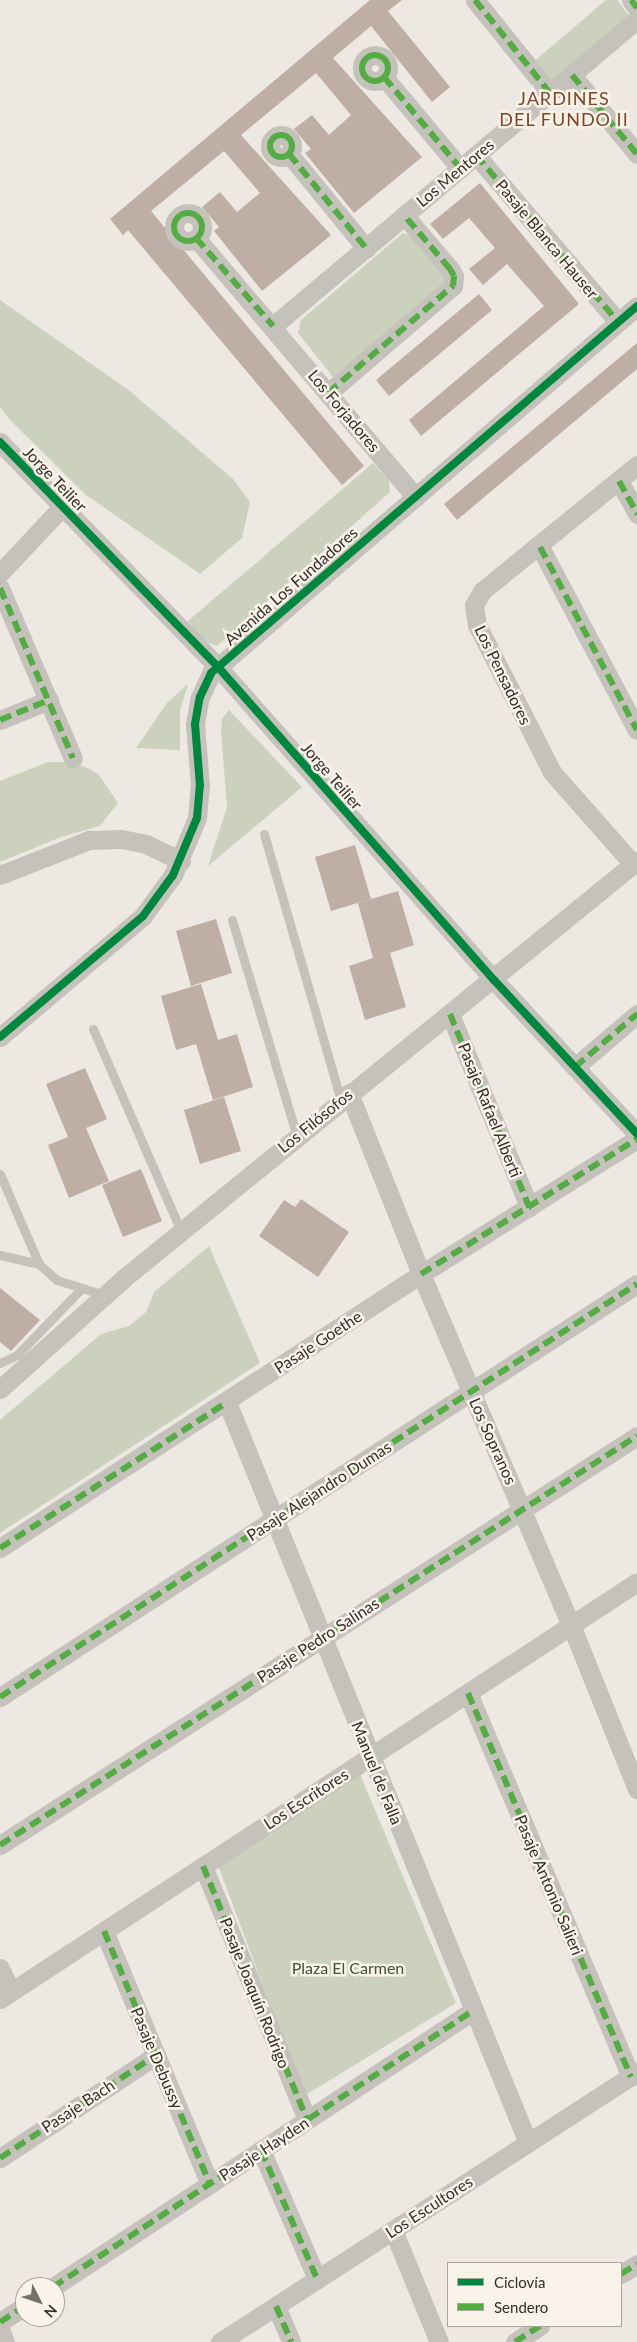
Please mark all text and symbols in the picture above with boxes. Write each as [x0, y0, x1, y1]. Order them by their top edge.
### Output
district label: JARDINES DEL FUNDO II [498, 88, 630, 130]
street label: Los Mentores [412, 135, 498, 211]
street label: Pasaje Blanca Hauser [492, 176, 602, 302]
street label: Los Forjadores [304, 366, 384, 456]
street label: Jorge Teilier [19, 442, 91, 516]
street label: Avenida Los Fundadores [220, 523, 362, 649]
street label: Los Pensadores [471, 622, 535, 728]
street label: Jorge Teilier [297, 738, 367, 814]
street label: Pasaje Rafael Alberti [454, 1040, 526, 1180]
street label: Los Filósofos [274, 1085, 356, 1157]
street label: Pasaje Goethe [271, 1307, 365, 1377]
street label: Los Sopranos [465, 1395, 521, 1487]
street label: Pasaje Alejandro Dumas [243, 1437, 395, 1545]
street label: Pasaje Pedro Salinas [253, 1593, 383, 1687]
street label: Manuel de Falla [348, 1719, 406, 1827]
street label: Los Escritores [260, 1765, 352, 1833]
street label: Pasaje Antonio Salieri [511, 1812, 587, 1958]
street label: Pasaje Joaquín Rodrigo [216, 1915, 294, 2071]
park label: Plaza El Carmen [292, 1958, 404, 1978]
street label: Pasaje Debussy [127, 2004, 187, 2112]
street label: Pasaje Bach [38, 2075, 118, 2137]
street label: Pasaje Hayden [216, 2113, 312, 2185]
street label: Los Escultores [382, 2172, 476, 2242]
legend [447, 2262, 622, 2327]
text: Ciclovía [494, 2273, 545, 2291]
north arrow [15, 2277, 65, 2327]
text: Sendero [494, 2298, 548, 2316]
text: N [41, 2302, 61, 2321]

